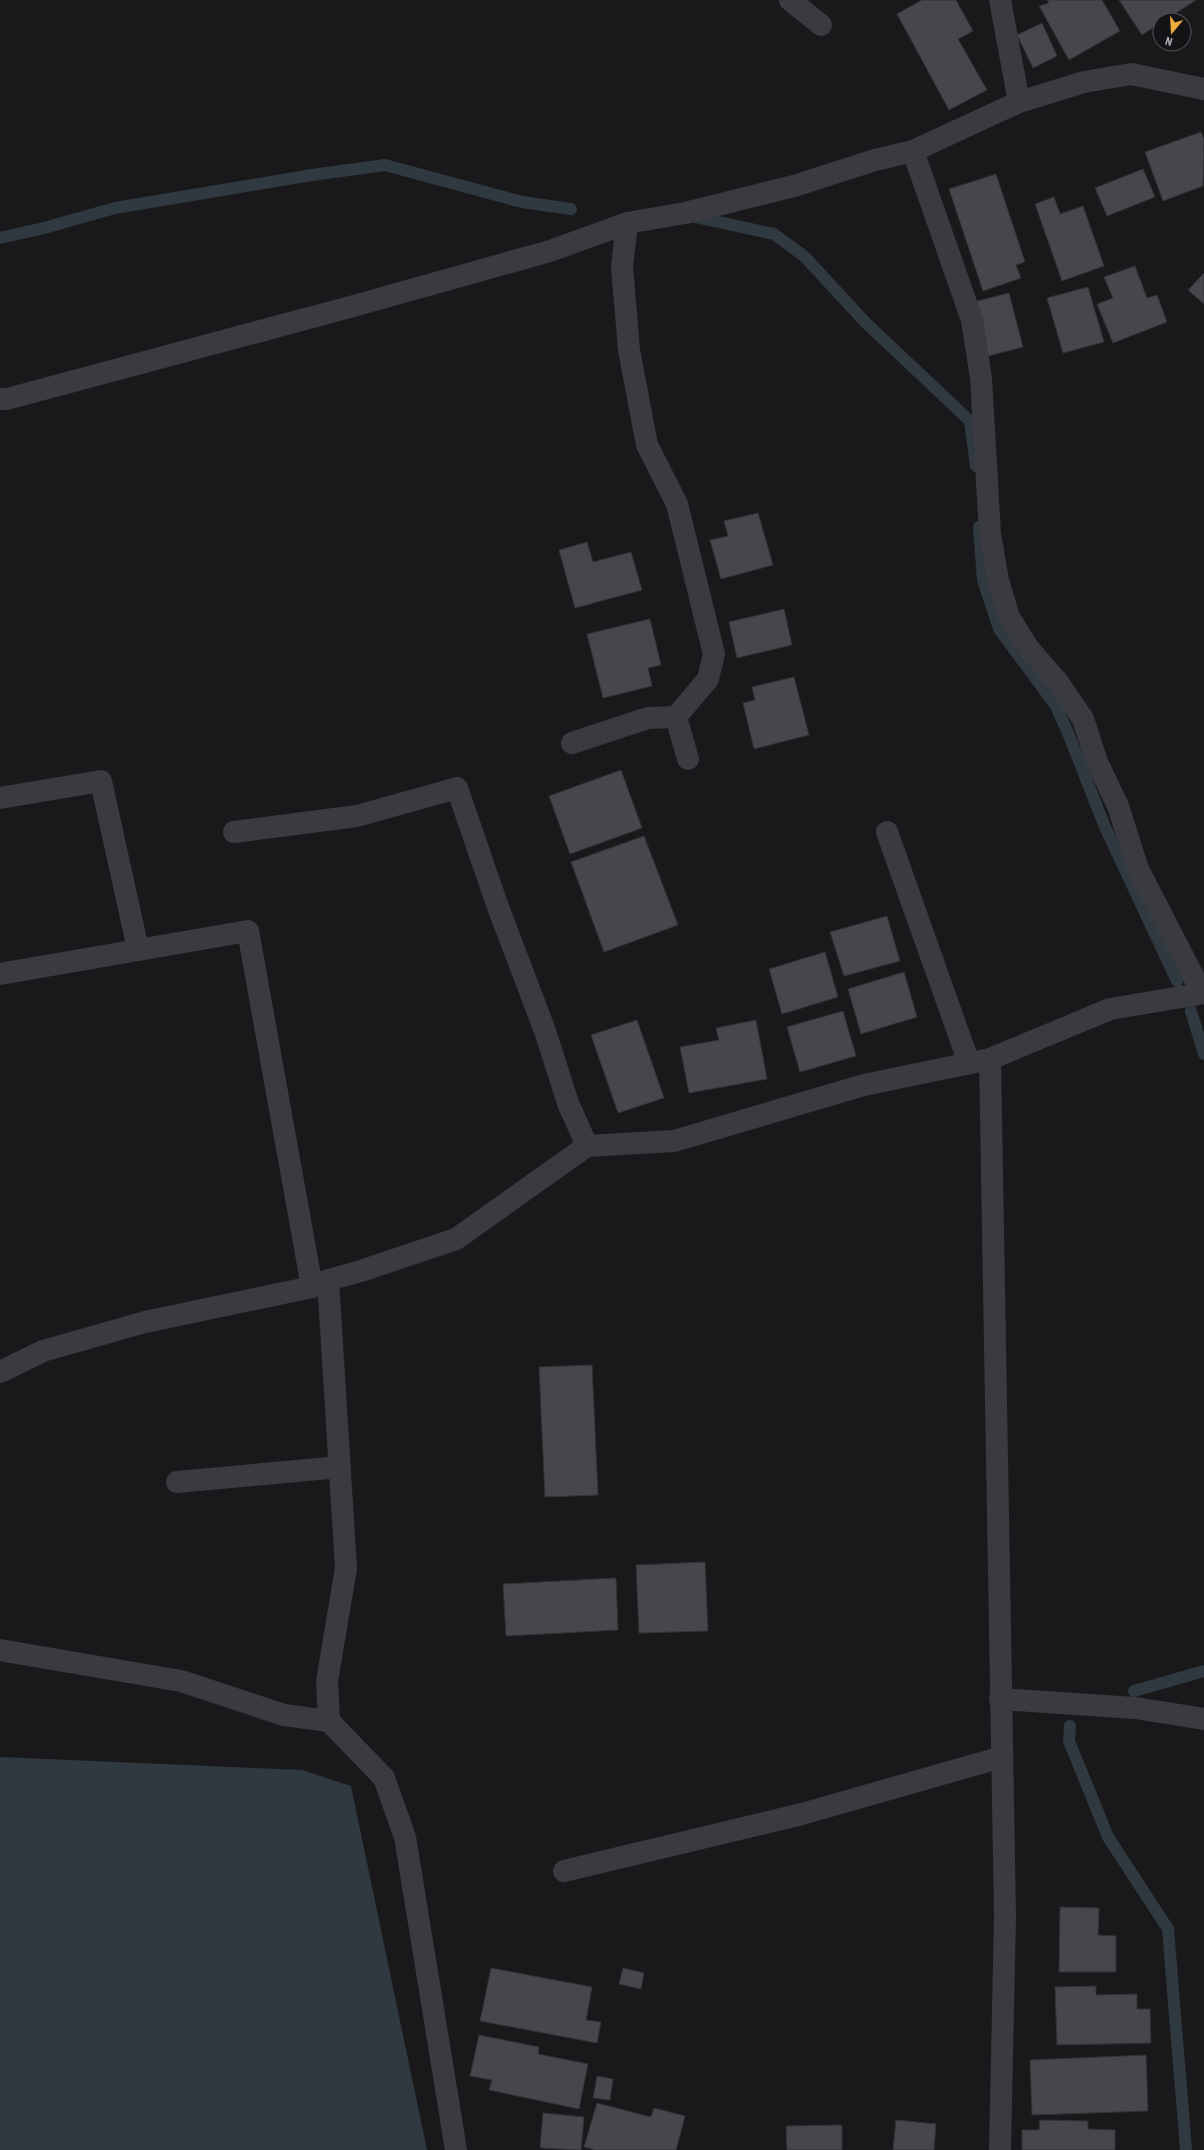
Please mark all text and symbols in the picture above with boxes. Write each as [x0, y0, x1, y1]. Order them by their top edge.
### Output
north arrow [1152, 12, 1192, 52]
text: N [1164, 34, 1174, 48]

